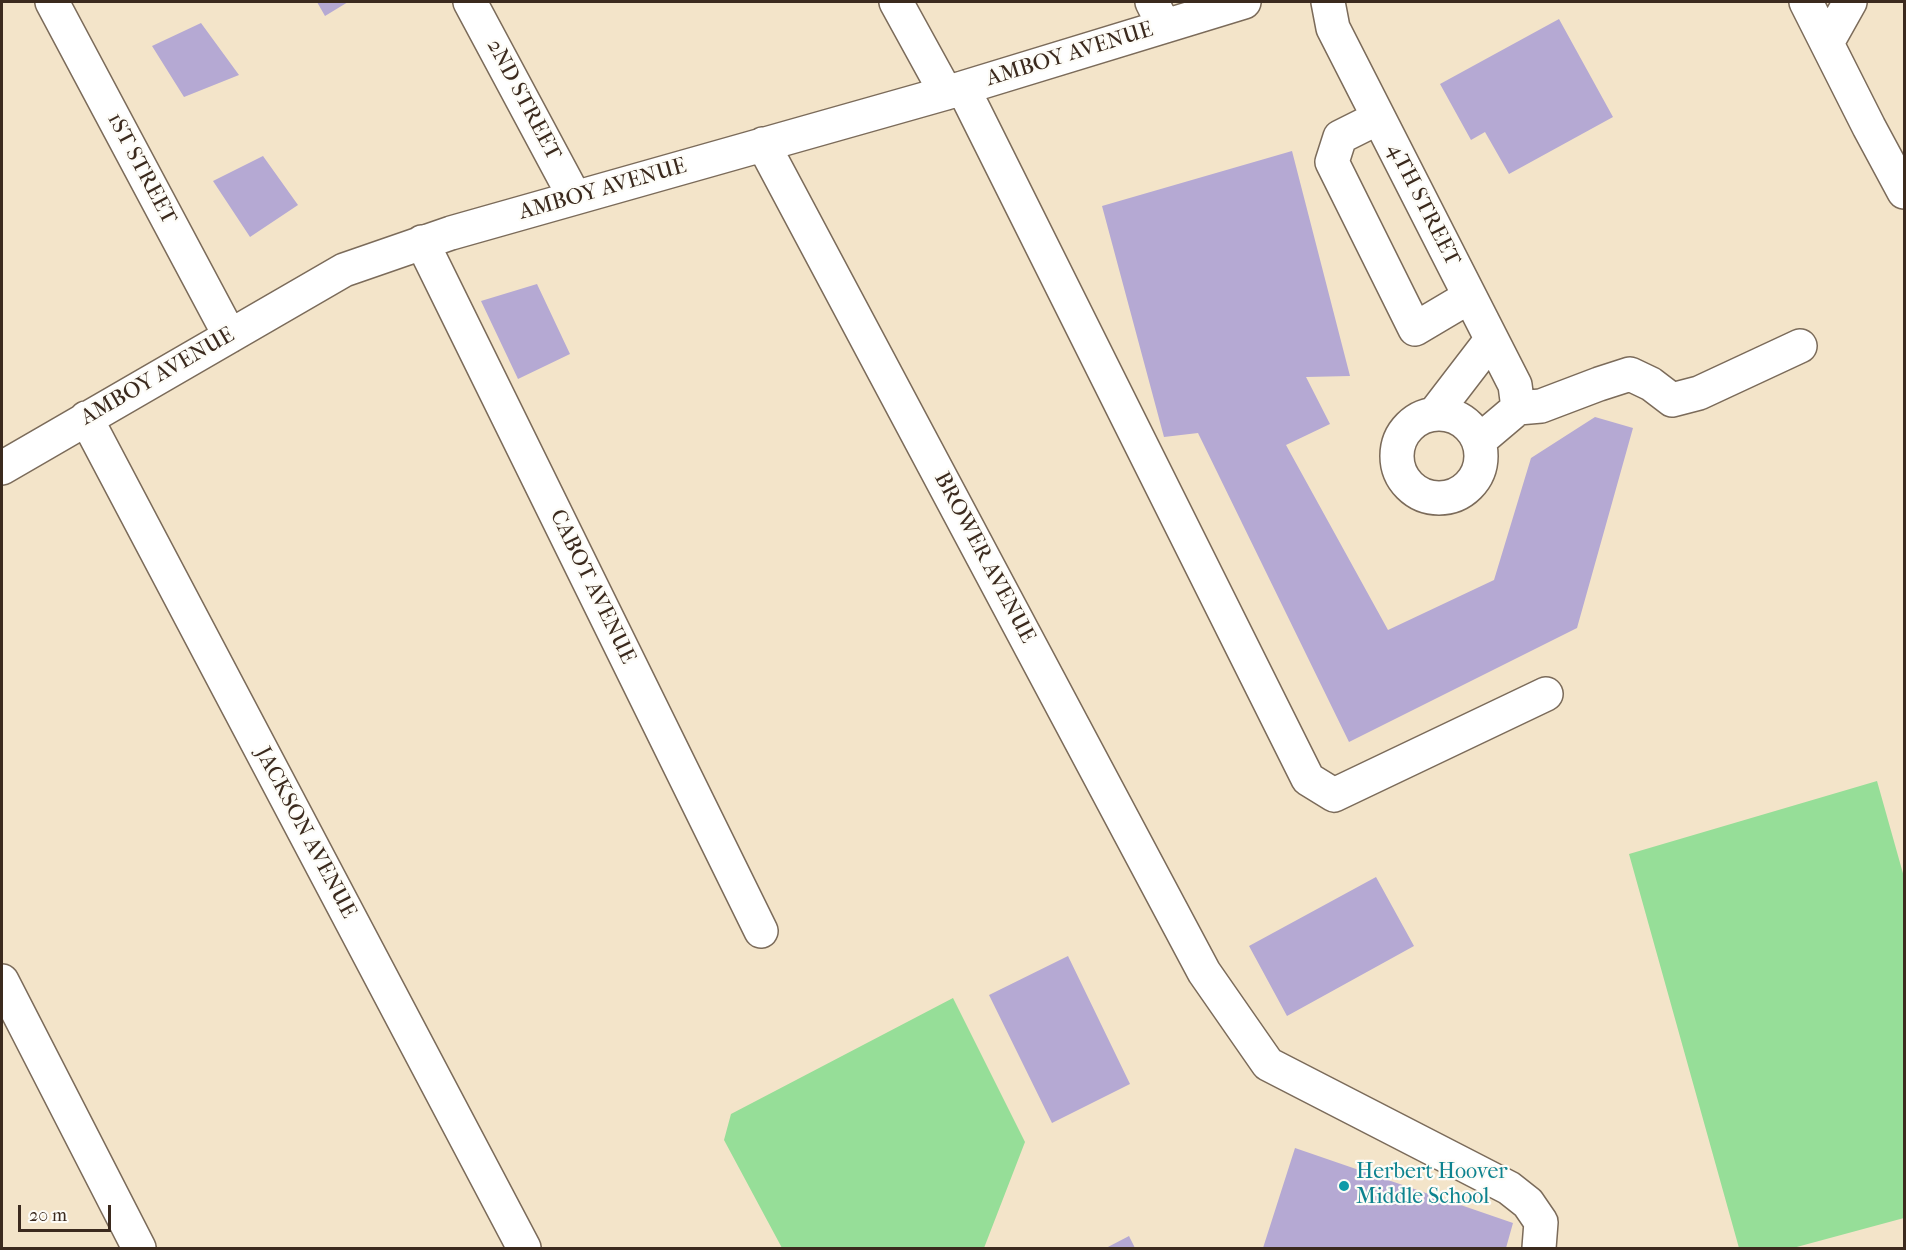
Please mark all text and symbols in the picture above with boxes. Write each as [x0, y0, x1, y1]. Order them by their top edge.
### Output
street label: AMBOY AVENUE [983, 17, 1157, 93]
street label: 2ND STREET [480, 35, 566, 165]
street label: 1ST STREET [101, 109, 181, 229]
street label: 4TH STREET [1381, 139, 1465, 271]
street label: AMBOY AVENUE [516, 153, 690, 227]
street label: AMBOY AVENUE [76, 322, 240, 432]
street label: BROWER AVENUE [928, 468, 1040, 648]
street label: CABOT AVENUE [543, 506, 641, 668]
street label: JACKSON AVENUE [249, 743, 361, 923]
place label: Herbert Hoover Middle School [1356, 1160, 1508, 1212]
marker: Herbert Hoover Middle School [1337, 1179, 1351, 1193]
scale bar [21, 1193, 114, 1231]
text: 20 m [29, 1205, 67, 1226]

